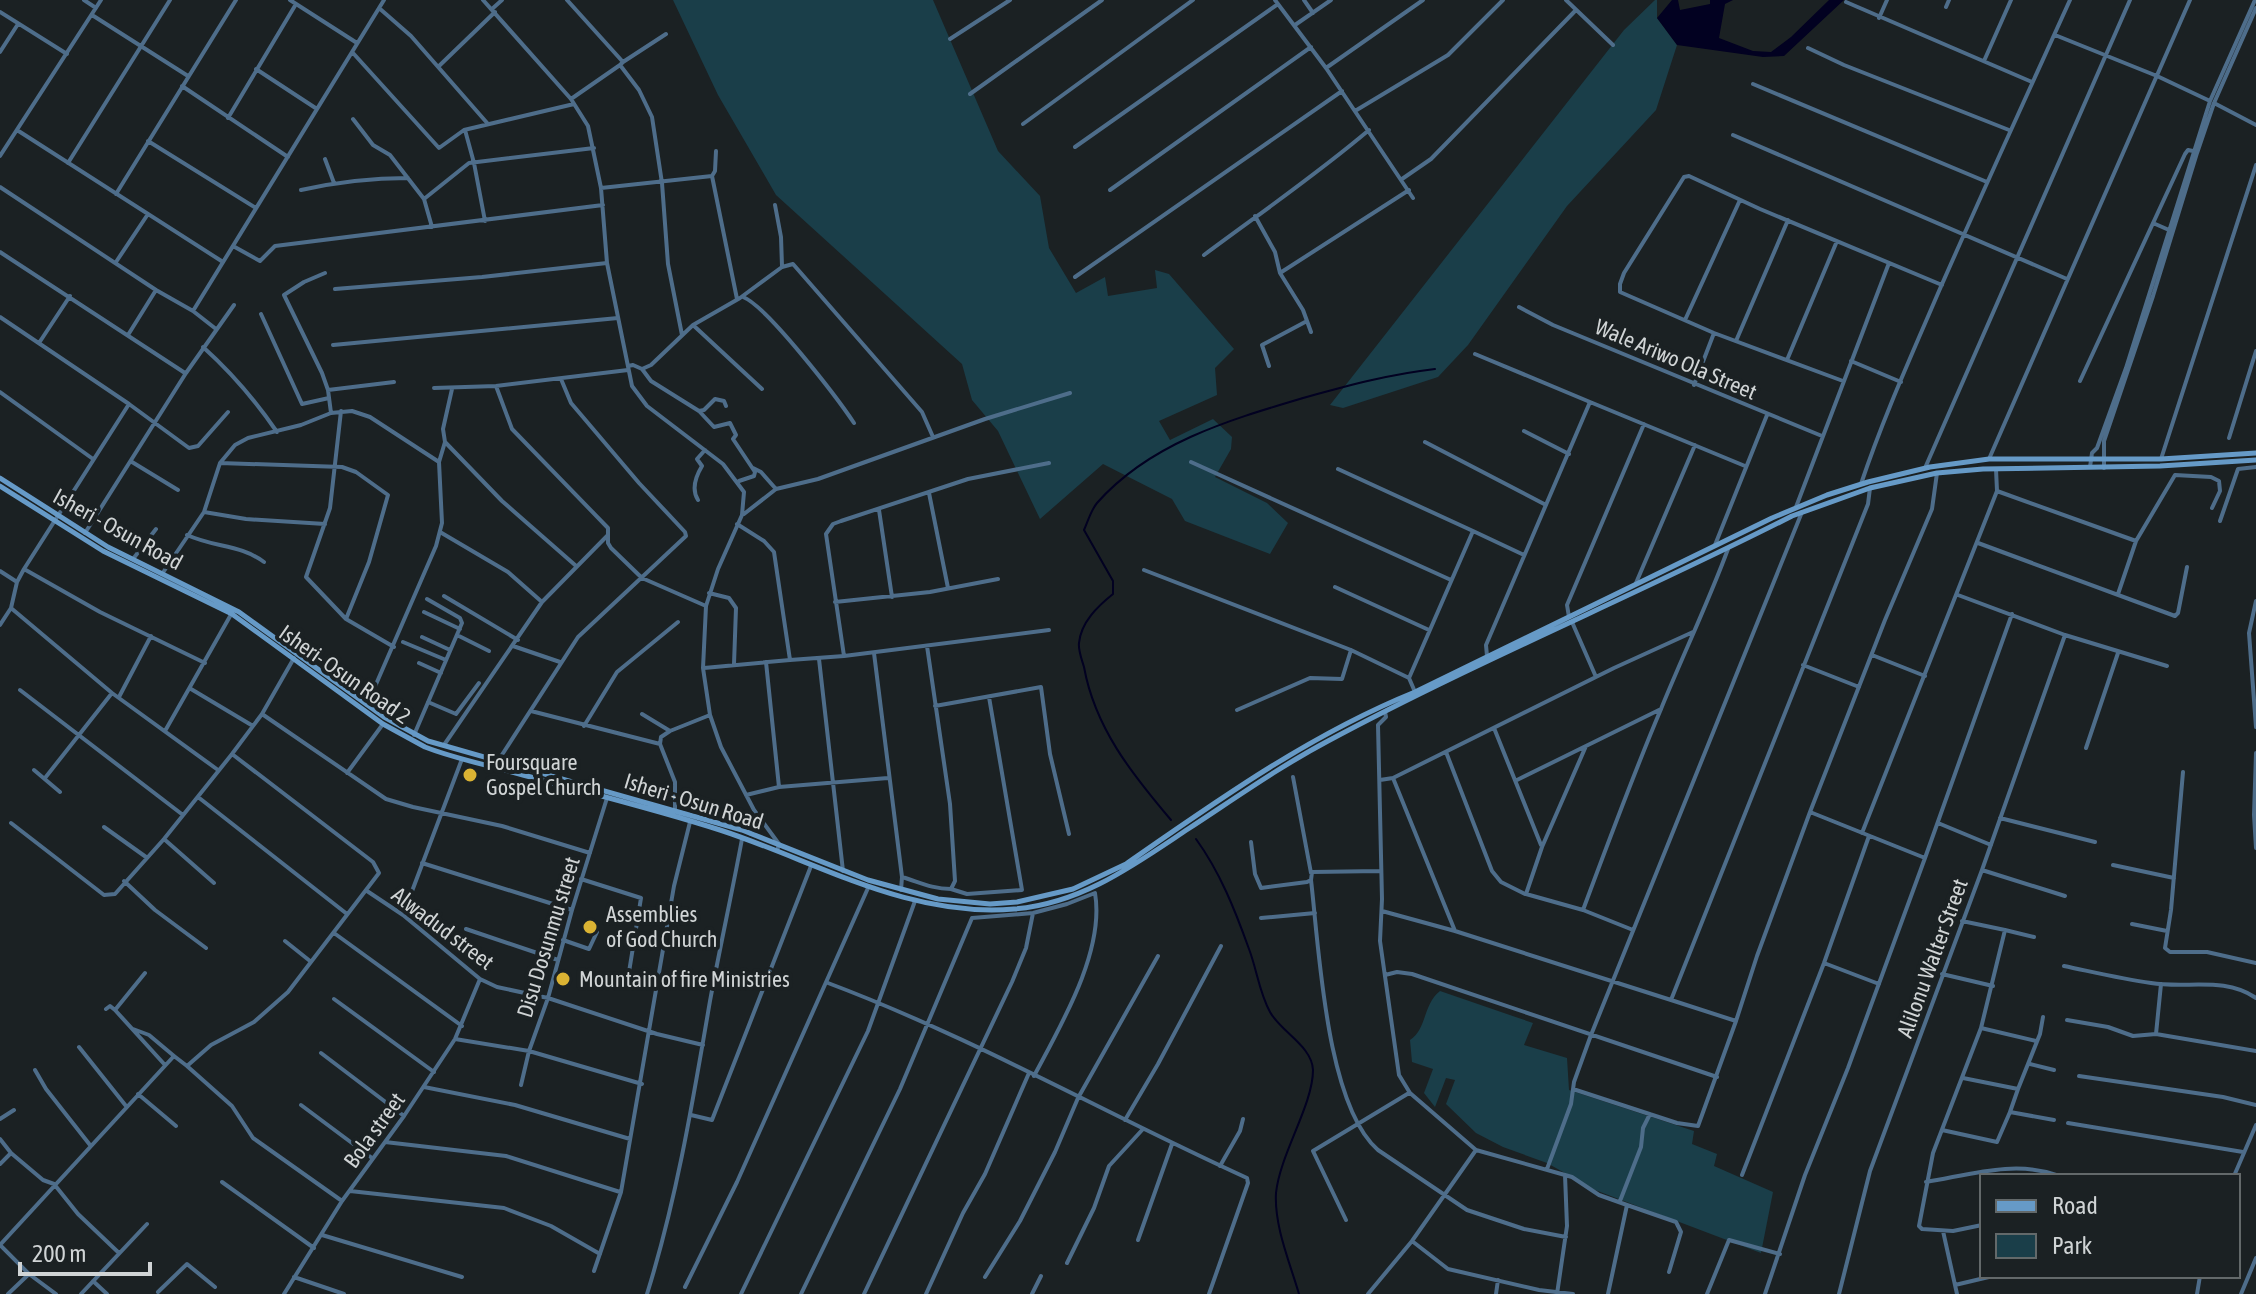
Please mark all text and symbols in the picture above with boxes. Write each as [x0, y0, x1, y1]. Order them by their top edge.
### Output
street label: Wale Ariwo Ola Street [1591, 313, 1761, 405]
street label: Isheri - Osun Road [49, 483, 187, 575]
street label: Isheri- Osun Road 2 [274, 619, 416, 729]
place label: Foursquare Gospel Church [486, 749, 602, 800]
marker: Foursquare Gospel Church [461, 766, 479, 784]
street label: Isheri - Osun Road [621, 768, 767, 834]
street label: Disu Dosunmu street [511, 853, 585, 1021]
street label: Alilonu Walter Street [1891, 875, 1973, 1041]
street label: Alwadud street [387, 881, 499, 975]
place label: Assemblies of God Church [606, 901, 717, 952]
marker: Assemblies of God Church [581, 918, 599, 936]
place label: Mountain of fire Ministries [579, 966, 790, 992]
marker: Mountain of fire Ministries [554, 970, 572, 988]
street label: Bola street [338, 1087, 410, 1173]
legend [1980, 1174, 2240, 1278]
text: Road [2052, 1192, 2098, 1219]
scale bar [20, 1226, 150, 1276]
text: Park [2052, 1232, 2093, 1259]
text: 200 m [32, 1240, 86, 1267]

